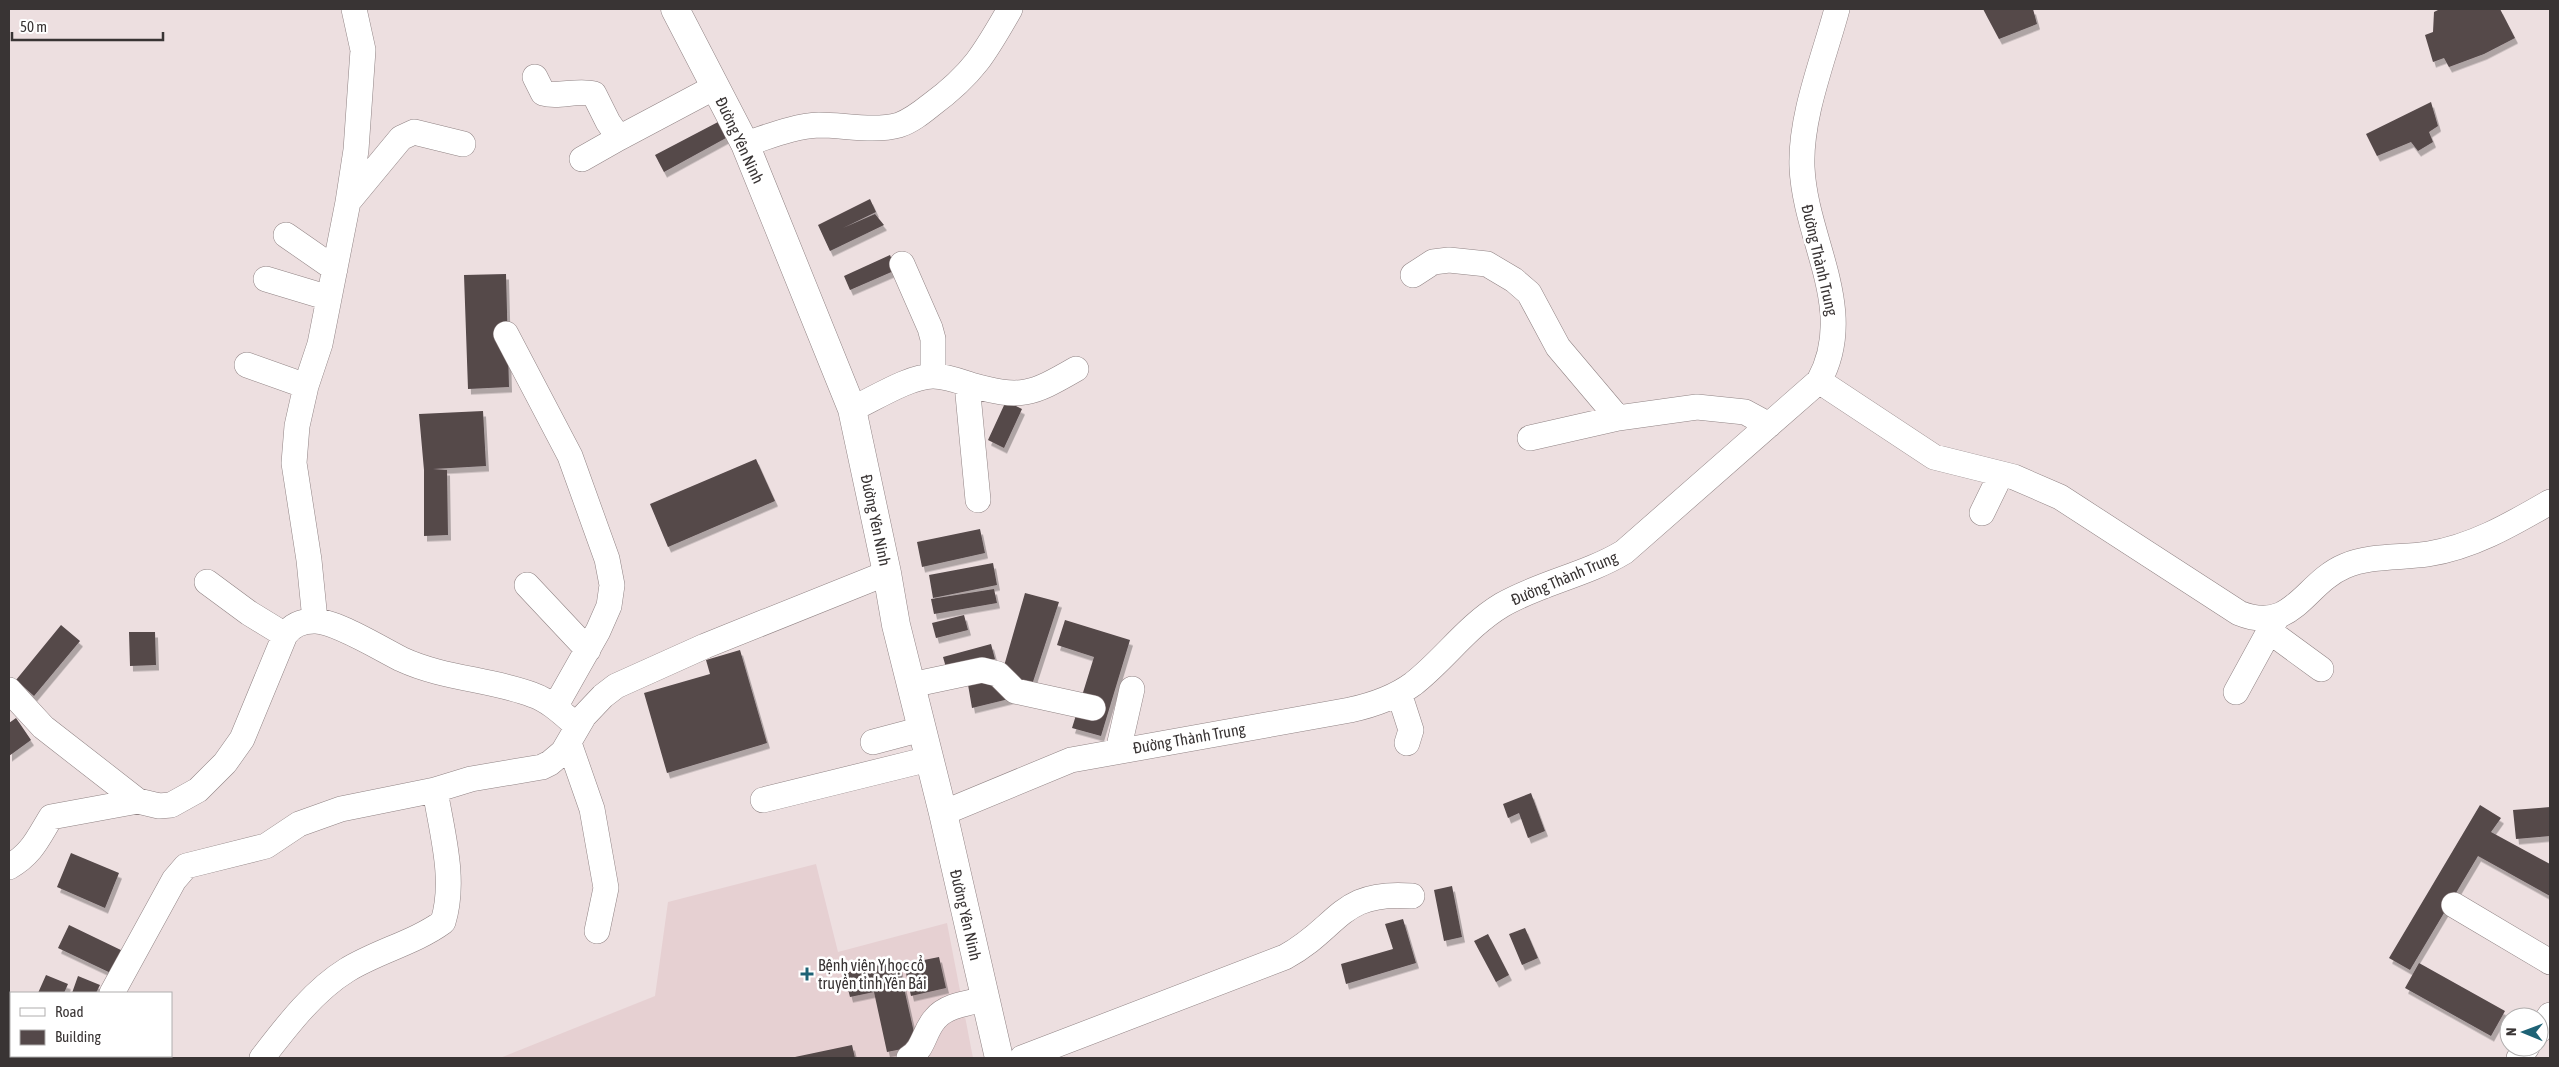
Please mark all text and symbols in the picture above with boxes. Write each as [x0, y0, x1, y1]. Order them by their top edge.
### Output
scale bar [12, 10, 164, 42]
text: 50 m [20, 18, 47, 35]
street label: Đường Yên Ninh [711, 94, 768, 186]
street label: Đường Thành Trung [1797, 203, 1842, 318]
street label: Đường Yên Ninh [857, 473, 894, 568]
street label: Đường Thành Trung [1508, 547, 1620, 609]
street label: Đường Thành Trung [1131, 719, 1247, 758]
street label: Đường Yên Ninh [946, 868, 985, 963]
place label: Bệnh viện Y học cổ truyền tỉnh Yên Bái [818, 955, 927, 993]
marker: Bệnh viện Y học cổ truyền tỉnh Yên Bái [800, 967, 814, 981]
legend [10, 992, 172, 1057]
text: Road [55, 1003, 84, 1020]
north arrow [2499, 1007, 2549, 1057]
text: Building [55, 1028, 101, 1045]
text: N [2503, 1028, 2519, 1036]

